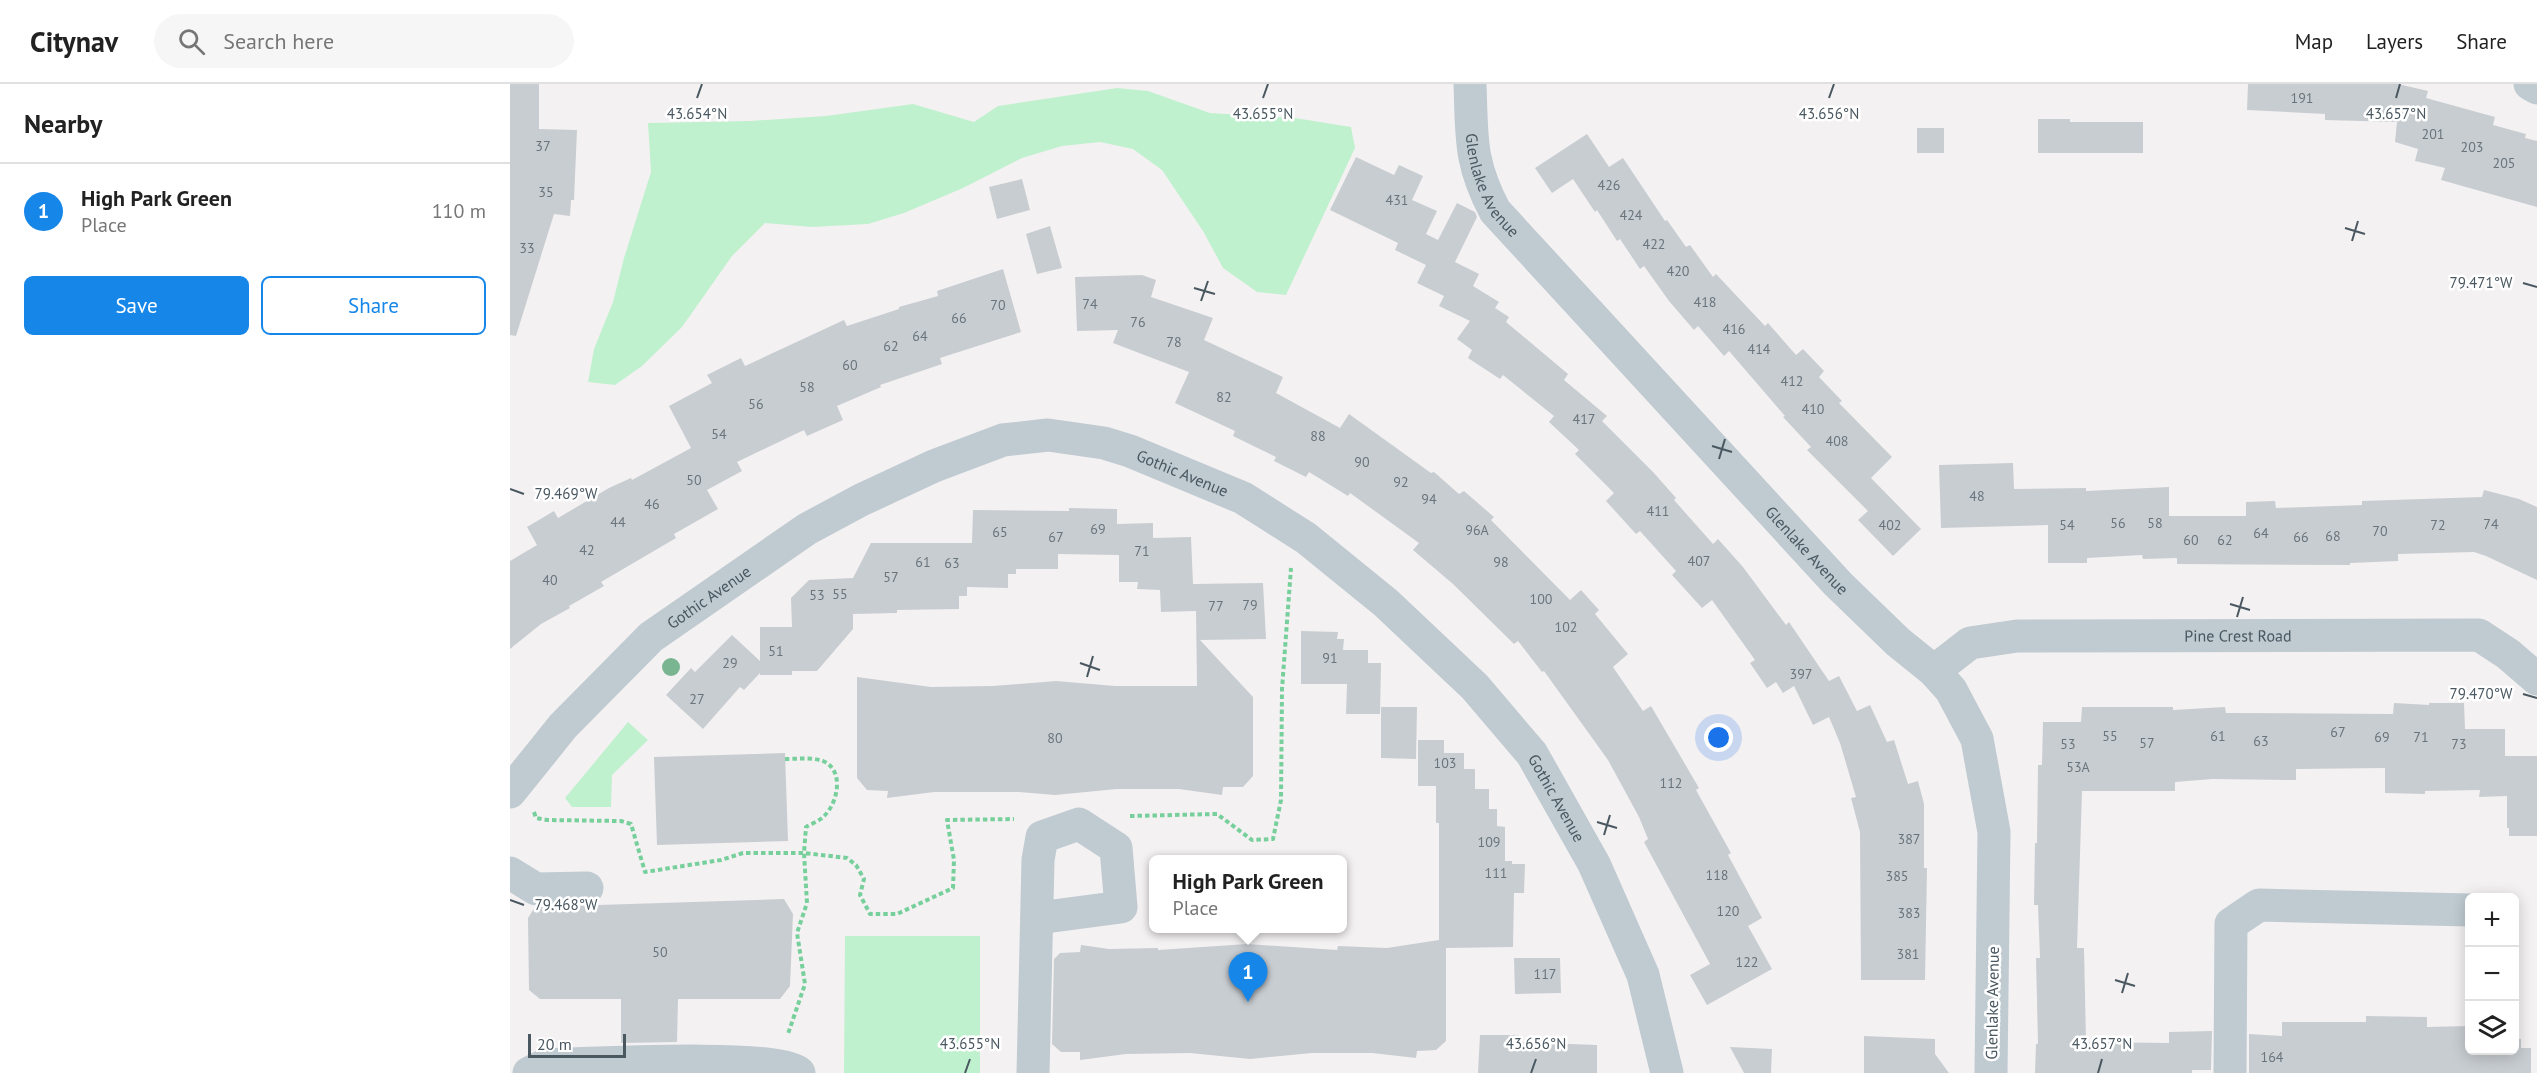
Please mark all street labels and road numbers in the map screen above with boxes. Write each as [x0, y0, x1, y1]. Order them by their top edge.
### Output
street label: Glenlake Avenue [1462, 132, 1524, 241]
street label: Gothic Avenue [1134, 445, 1231, 501]
street label: Glenlake Avenue [1761, 502, 1853, 599]
street label: Gothic Avenue [663, 561, 754, 633]
street label: Pine Crest Road [2184, 625, 2292, 646]
street label: Gothic Avenue [1524, 751, 1589, 845]
street label: Glenlake Avenue [1981, 946, 2003, 1060]

